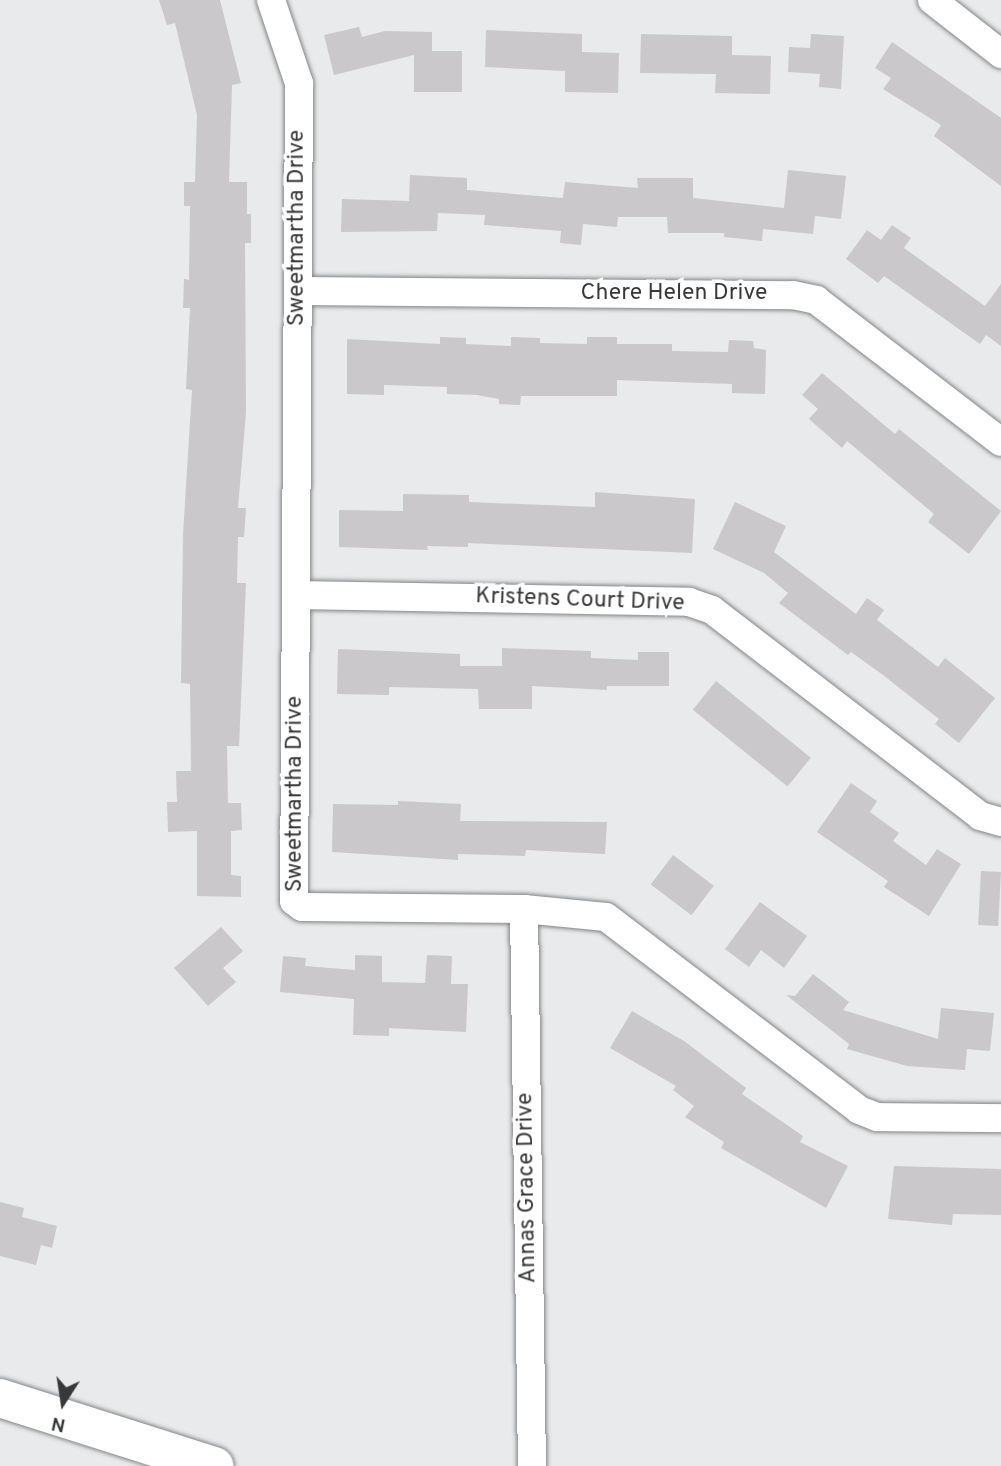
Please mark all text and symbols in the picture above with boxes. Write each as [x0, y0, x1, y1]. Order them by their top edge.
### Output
street label: Sweetmartha Drive [284, 130, 312, 326]
street label: Chere Helen Drive [581, 280, 767, 308]
street label: Kristens Court Drive [475, 584, 685, 618]
street label: Sweetmartha Drive [282, 696, 310, 892]
street label: Annas Grace Drive [513, 1092, 543, 1284]
north arrow [28, 1368, 98, 1438]
text: N [49, 1410, 68, 1437]

